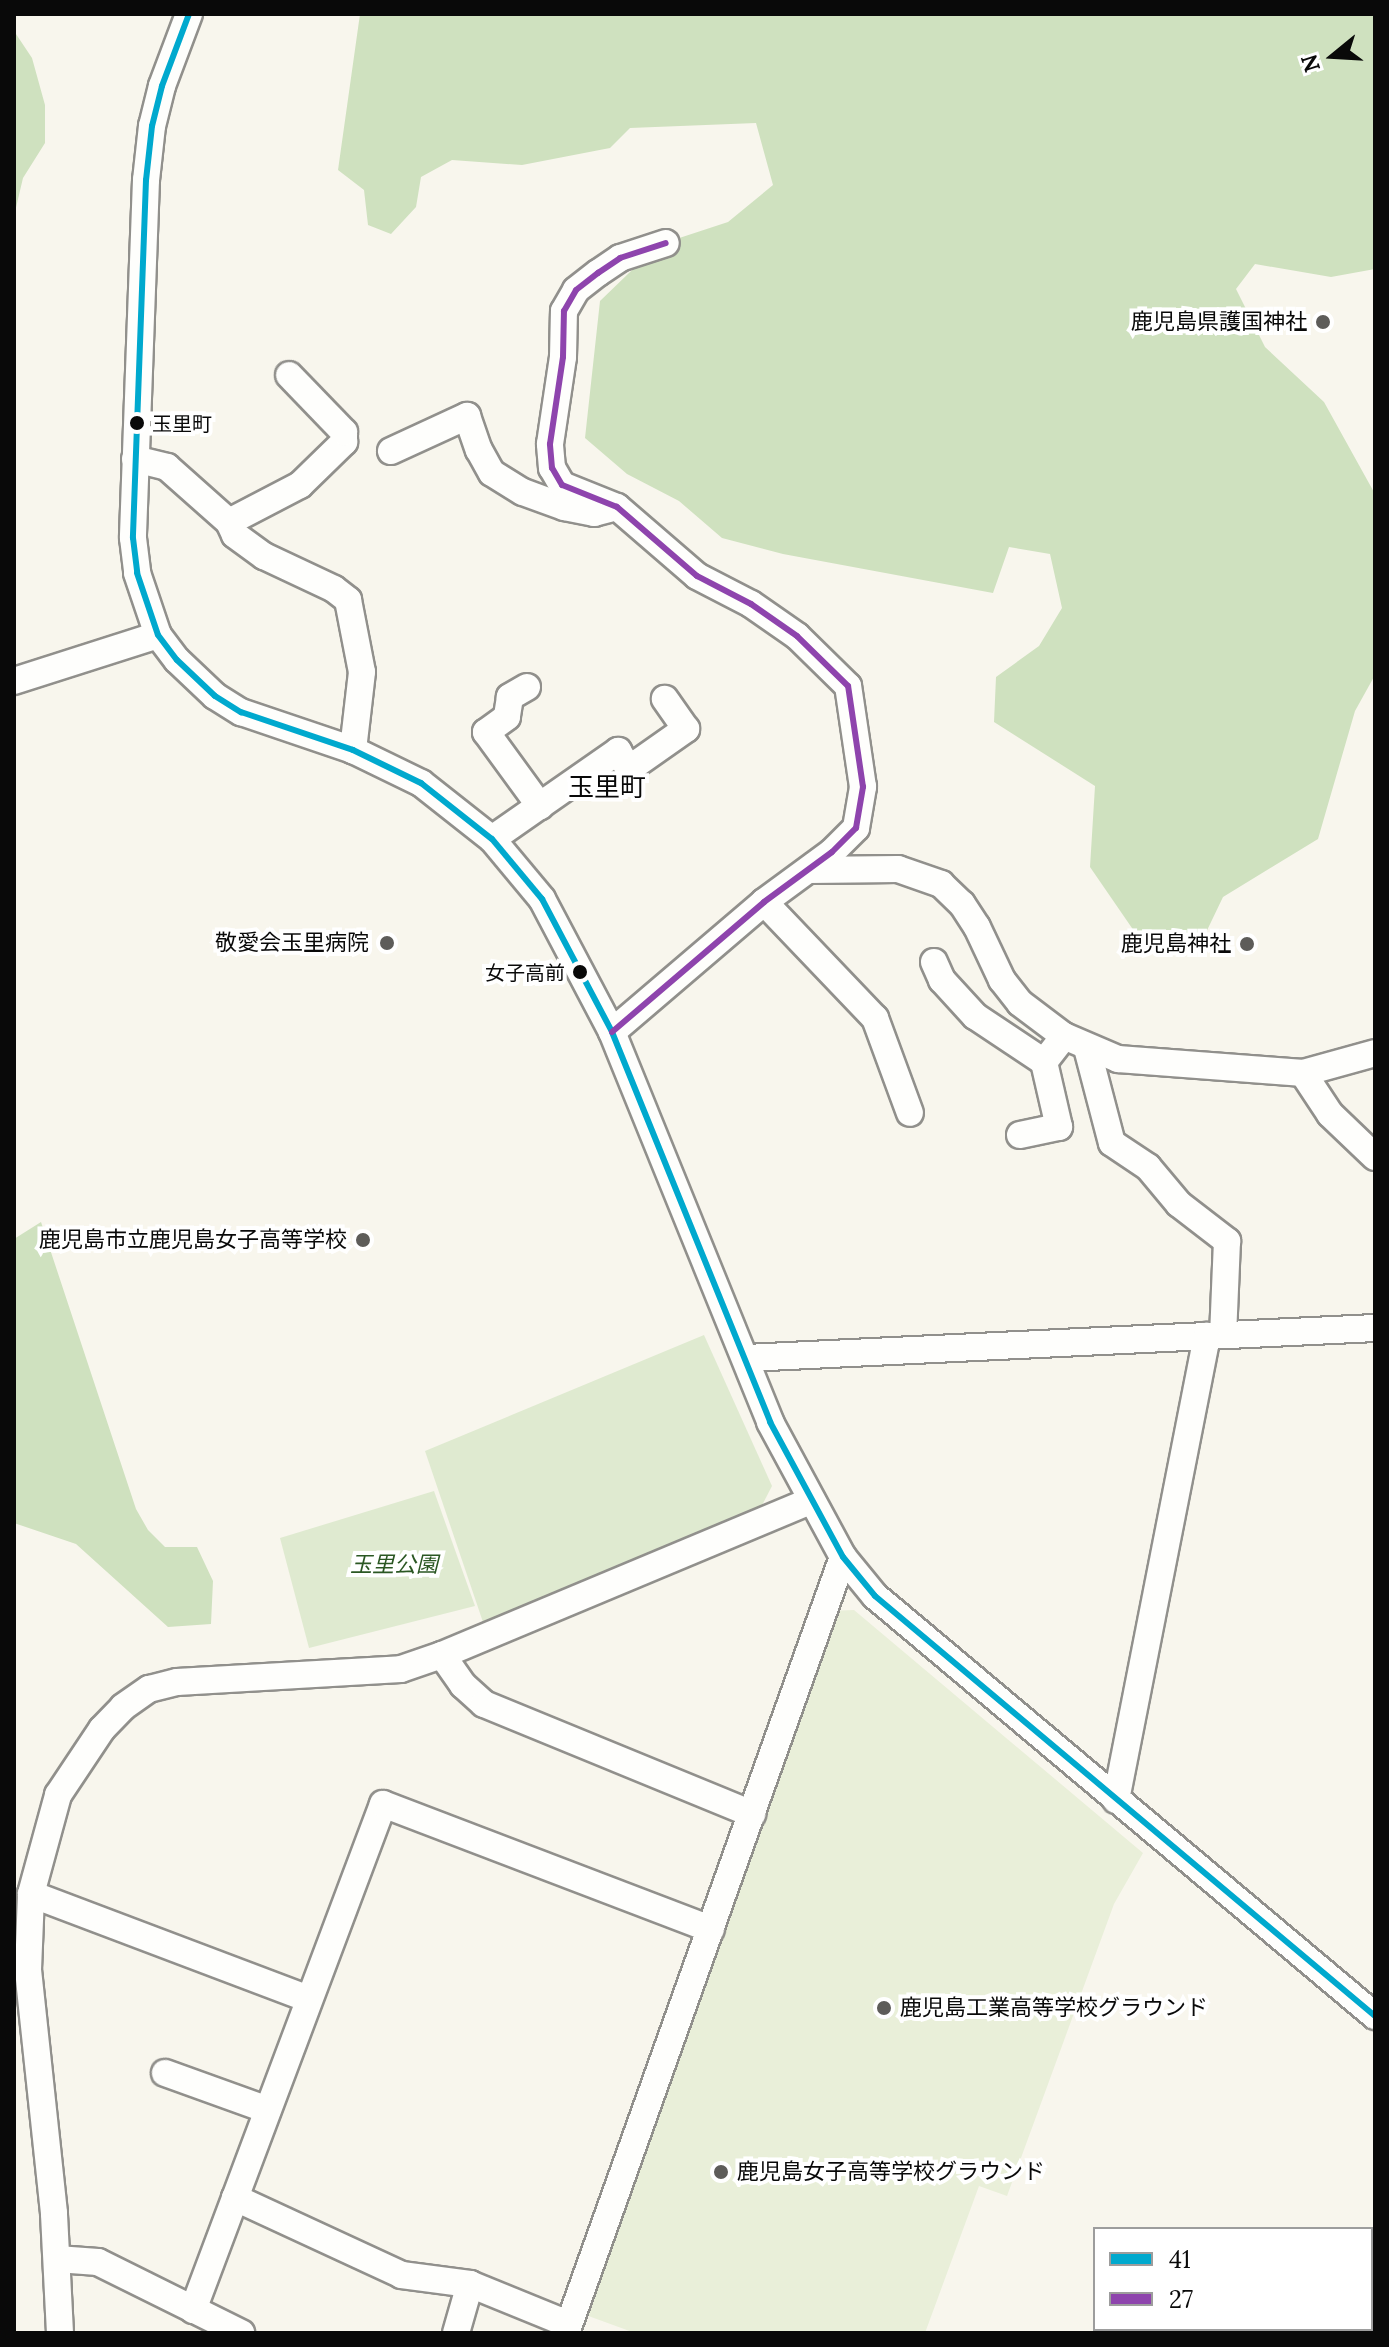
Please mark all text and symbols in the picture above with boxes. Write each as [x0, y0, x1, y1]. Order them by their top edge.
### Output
north arrow [1293, 16, 1373, 96]
text: N [1294, 51, 1326, 76]
place label: 鹿児島県護国神社 [1131, 309, 1307, 335]
marker: 鹿児島県護国神社 [1314, 313, 1332, 331]
place label: 玉里町 [152, 411, 212, 435]
marker: 玉里町 [129, 415, 145, 431]
district label: 玉里町 [568, 771, 646, 803]
place label: 敬愛会玉里病院 [215, 930, 369, 956]
place label: 鹿児島神社 [1121, 931, 1231, 957]
marker: 敬愛会玉里病院 [376, 932, 398, 954]
marker: 鹿児島神社 [1238, 935, 1256, 953]
place label: 女子高前 [485, 960, 565, 984]
marker: 女子高前 [572, 964, 588, 980]
place label: 鹿児島市立鹿児島女子高等学校 [39, 1227, 347, 1253]
marker: 鹿児島市立鹿児島女子高等学校 [354, 1231, 372, 1249]
park label: 玉里公園 [350, 1552, 438, 1578]
place label: 鹿児島工業高等学校グラウンド [900, 1995, 1208, 2021]
marker: 鹿児島工業高等学校グラウンド [875, 1999, 893, 2017]
place label: 鹿児島女子高等学校グラウンド [737, 2159, 1045, 2185]
marker: 鹿児島女子高等学校グラウンド [712, 2163, 730, 2181]
legend [1093, 2227, 1373, 2331]
text: 41 [1169, 2244, 1191, 2275]
text: 27 [1169, 2284, 1193, 2315]

